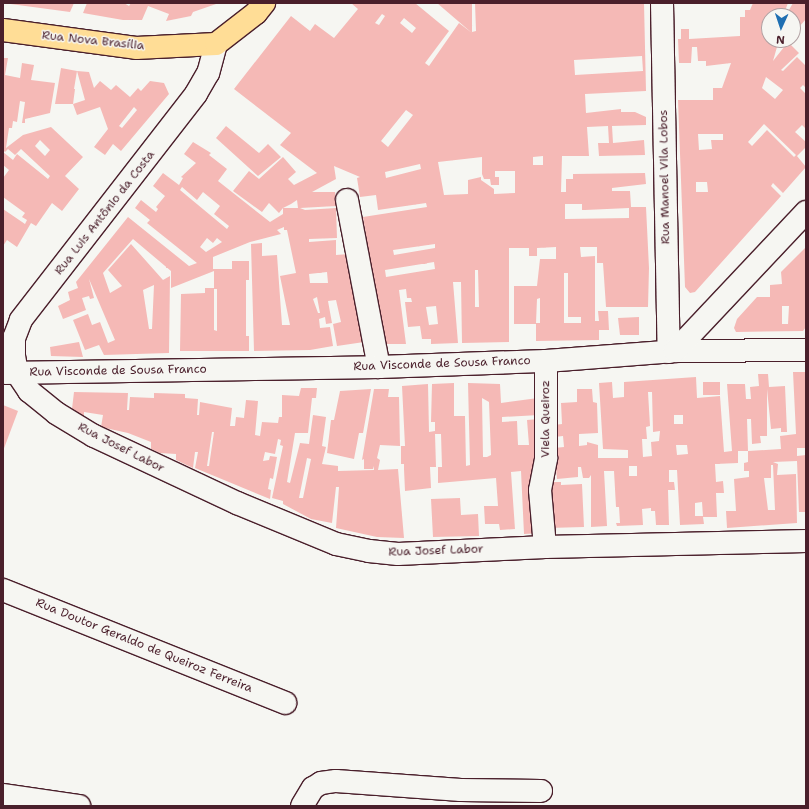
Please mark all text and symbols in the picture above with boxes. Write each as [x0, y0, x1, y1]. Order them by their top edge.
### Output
north arrow [761, 8, 801, 48]
street label: Rua Nova Brasília [41, 28, 145, 54]
text: N [776, 32, 785, 47]
street label: Rua Manoel Vila Lobos [657, 110, 673, 244]
street label: Rua Luis Antônio da Costa [52, 148, 158, 278]
street label: Rua Visconde de Sousa Franco [353, 354, 531, 374]
street label: Rua Visconde de Sousa Franco [29, 362, 207, 380]
street label: Viela Queiroz [539, 380, 553, 458]
street label: Rua Josef Labor [75, 420, 167, 476]
street label: Rua Josef Labor [388, 542, 484, 560]
street label: Rua Doutor Geraldo de Queiroz Ferreira [34, 596, 254, 696]

